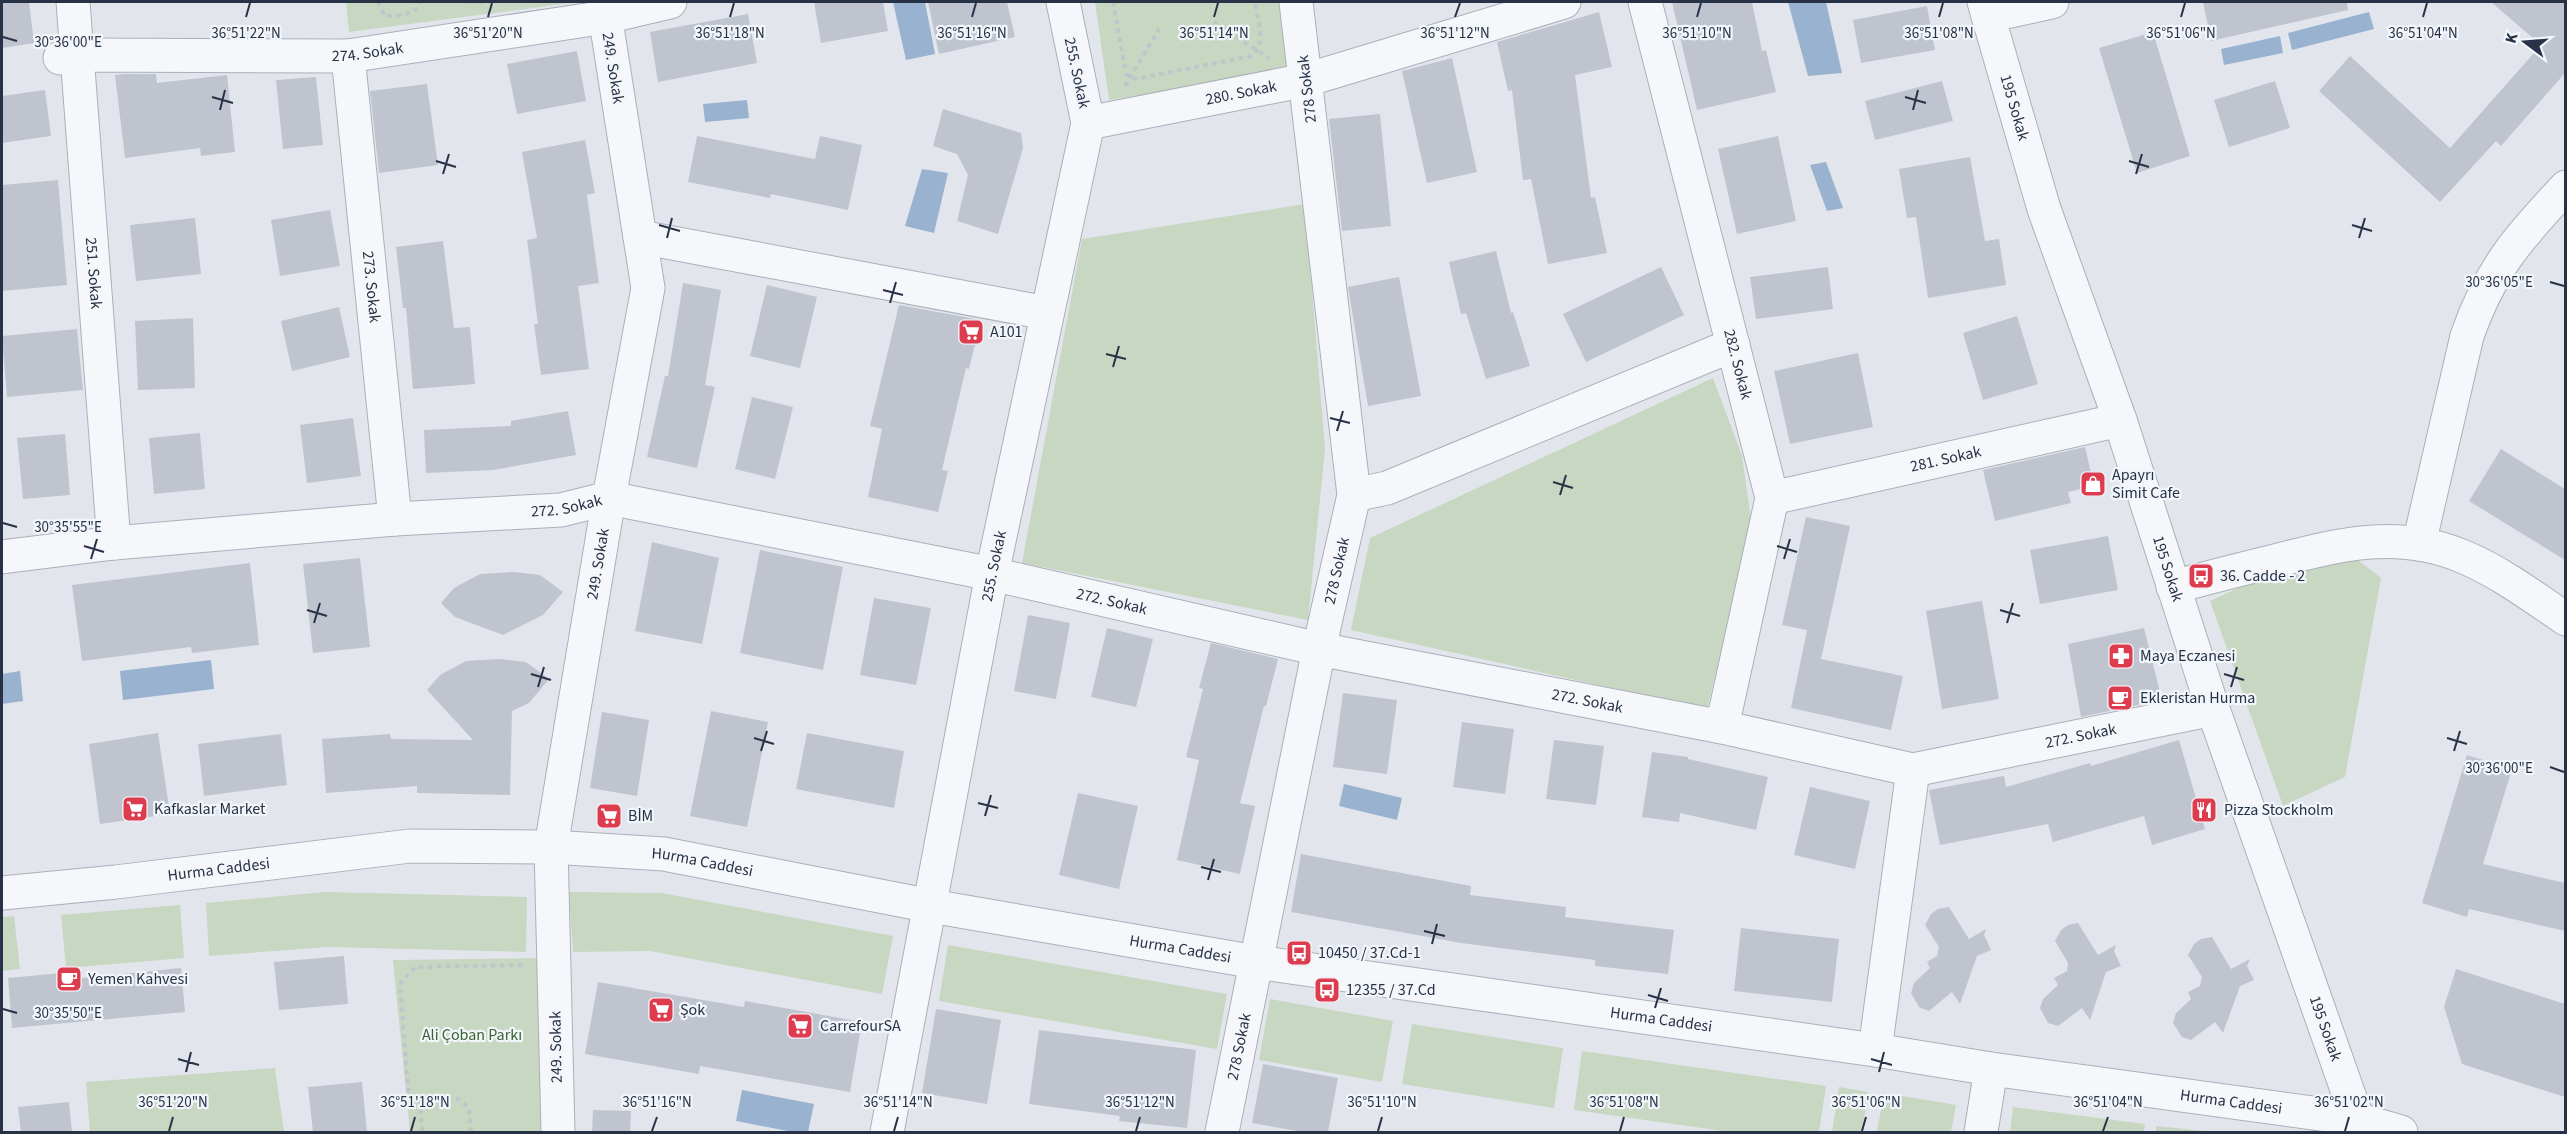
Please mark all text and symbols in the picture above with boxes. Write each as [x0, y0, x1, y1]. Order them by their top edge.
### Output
north arrow [2495, 12, 2555, 72]
text: 36°51'22"N [211, 23, 281, 44]
text: 36°51'20"N [453, 23, 523, 44]
text: 36°51'18"N [695, 23, 765, 44]
text: 36°51'16"N [937, 23, 1007, 44]
text: 36°51'14"N [1179, 23, 1249, 44]
text: 36°51'12"N [1420, 23, 1490, 44]
text: 36°51'10"N [1662, 23, 1732, 44]
text: 36°51'08"N [1904, 23, 1974, 44]
text: 36°51'06"N [2146, 23, 2216, 44]
text: 36°51'04"N [2388, 23, 2458, 44]
text: K [2500, 30, 2524, 46]
street label: 249. Sokak [597, 31, 630, 105]
text: 30°36'00"E [34, 32, 102, 53]
street label: 255. Sokak [1059, 35, 1095, 111]
street label: 274. Sokak [332, 37, 405, 67]
street label: 278 Sokak [1292, 54, 1322, 124]
street label: 195 Sokak [1995, 72, 2035, 143]
street label: 280. Sokak [1204, 75, 1279, 111]
street label: 251. Sokak [80, 236, 107, 310]
street label: 273. Sokak [357, 250, 386, 324]
text: 30°36'05"E [2465, 272, 2533, 293]
supermarket icon: A101 [956, 317, 986, 347]
place label: A101 [990, 321, 1023, 343]
street label: 282. Sokak [1718, 327, 1757, 402]
street label: 281. Sokak [1908, 440, 1983, 478]
place label: Apayrı Simit Cafe [2112, 464, 2180, 504]
shop icon: Apayrı Simit Cafe [2078, 469, 2108, 499]
street label: 272. Sokak [530, 489, 604, 523]
text: 30°35'55"E [34, 517, 102, 538]
street label: 249. Sokak [581, 527, 615, 601]
street label: 255. Sokak [976, 528, 1012, 603]
street label: 195 Sokak [2147, 533, 2189, 605]
street label: 278 Sokak [1319, 535, 1355, 606]
bus stop icon: 36. Cadde - 2 [2186, 561, 2216, 591]
place label: 36. Cadde - 2 [2220, 565, 2305, 587]
street label: 272. Sokak [1074, 583, 1149, 620]
pharmacy icon: Maya Eczanesi [2106, 641, 2136, 671]
place label: Maya Eczanesi [2140, 645, 2236, 667]
street label: 272. Sokak [1550, 683, 1625, 719]
cafe icon: Ekleristan Hurma [2105, 683, 2135, 713]
place label: Ekleristan Hurma [2140, 687, 2255, 709]
street label: 272. Sokak [2043, 718, 2118, 754]
text: 30°36'00"E [2465, 758, 2533, 779]
supermarket icon: Kafkaslar Market [120, 794, 150, 824]
restaurant icon: Pizza Stockholm [2189, 795, 2219, 825]
place label: Kafkaslar Market [154, 798, 266, 820]
place label: Pizza Stockholm [2224, 799, 2333, 821]
supermarket icon: BİM [594, 801, 624, 831]
place label: BİM [628, 805, 653, 827]
street label: Hurma Caddesi [651, 842, 755, 882]
street label: Hurma Caddesi [166, 852, 271, 887]
street label: Hurma Caddesi [1128, 929, 1233, 969]
bus stop icon: 10450 / 37.Cd-1 [1284, 938, 1314, 968]
place label: 10450 / 37.Cd-1 [1318, 942, 1421, 964]
cafe icon: Yemen Kahvesi [54, 964, 84, 994]
place label: Yemen Kahvesi [87, 968, 188, 990]
bus stop icon: 12355 / 37.Cd [1312, 975, 1342, 1005]
place label: 12355 / 37.Cd [1346, 979, 1436, 1001]
street label: 195 Sokak [2304, 993, 2347, 1064]
supermarket icon: Şok [646, 995, 676, 1025]
place label: Şok [680, 999, 705, 1021]
street label: Hurma Caddesi [1609, 1001, 1714, 1038]
text: 30°35'50"E [34, 1003, 102, 1024]
street label: 249. Sokak [544, 1011, 568, 1083]
supermarket icon: CarrefourSA [785, 1011, 815, 1041]
street label: 278 Sokak [1222, 1011, 1257, 1082]
place label: CarrefourSA [820, 1015, 901, 1037]
park label: Ali Çoban Parkı [422, 1024, 522, 1046]
street label: Hurma Caddesi [2179, 1084, 2284, 1120]
text: 36°51'20"N [138, 1092, 208, 1113]
text: 36°51'18"N [380, 1092, 450, 1113]
text: 36°51'16"N [622, 1092, 692, 1113]
text: 36°51'14"N [863, 1092, 933, 1113]
text: 36°51'12"N [1105, 1092, 1175, 1113]
text: 36°51'10"N [1347, 1092, 1417, 1113]
text: 36°51'08"N [1589, 1092, 1659, 1113]
text: 36°51'06"N [1831, 1092, 1901, 1113]
text: 36°51'04"N [2073, 1092, 2143, 1113]
text: 36°51'02"N [2314, 1092, 2384, 1113]

